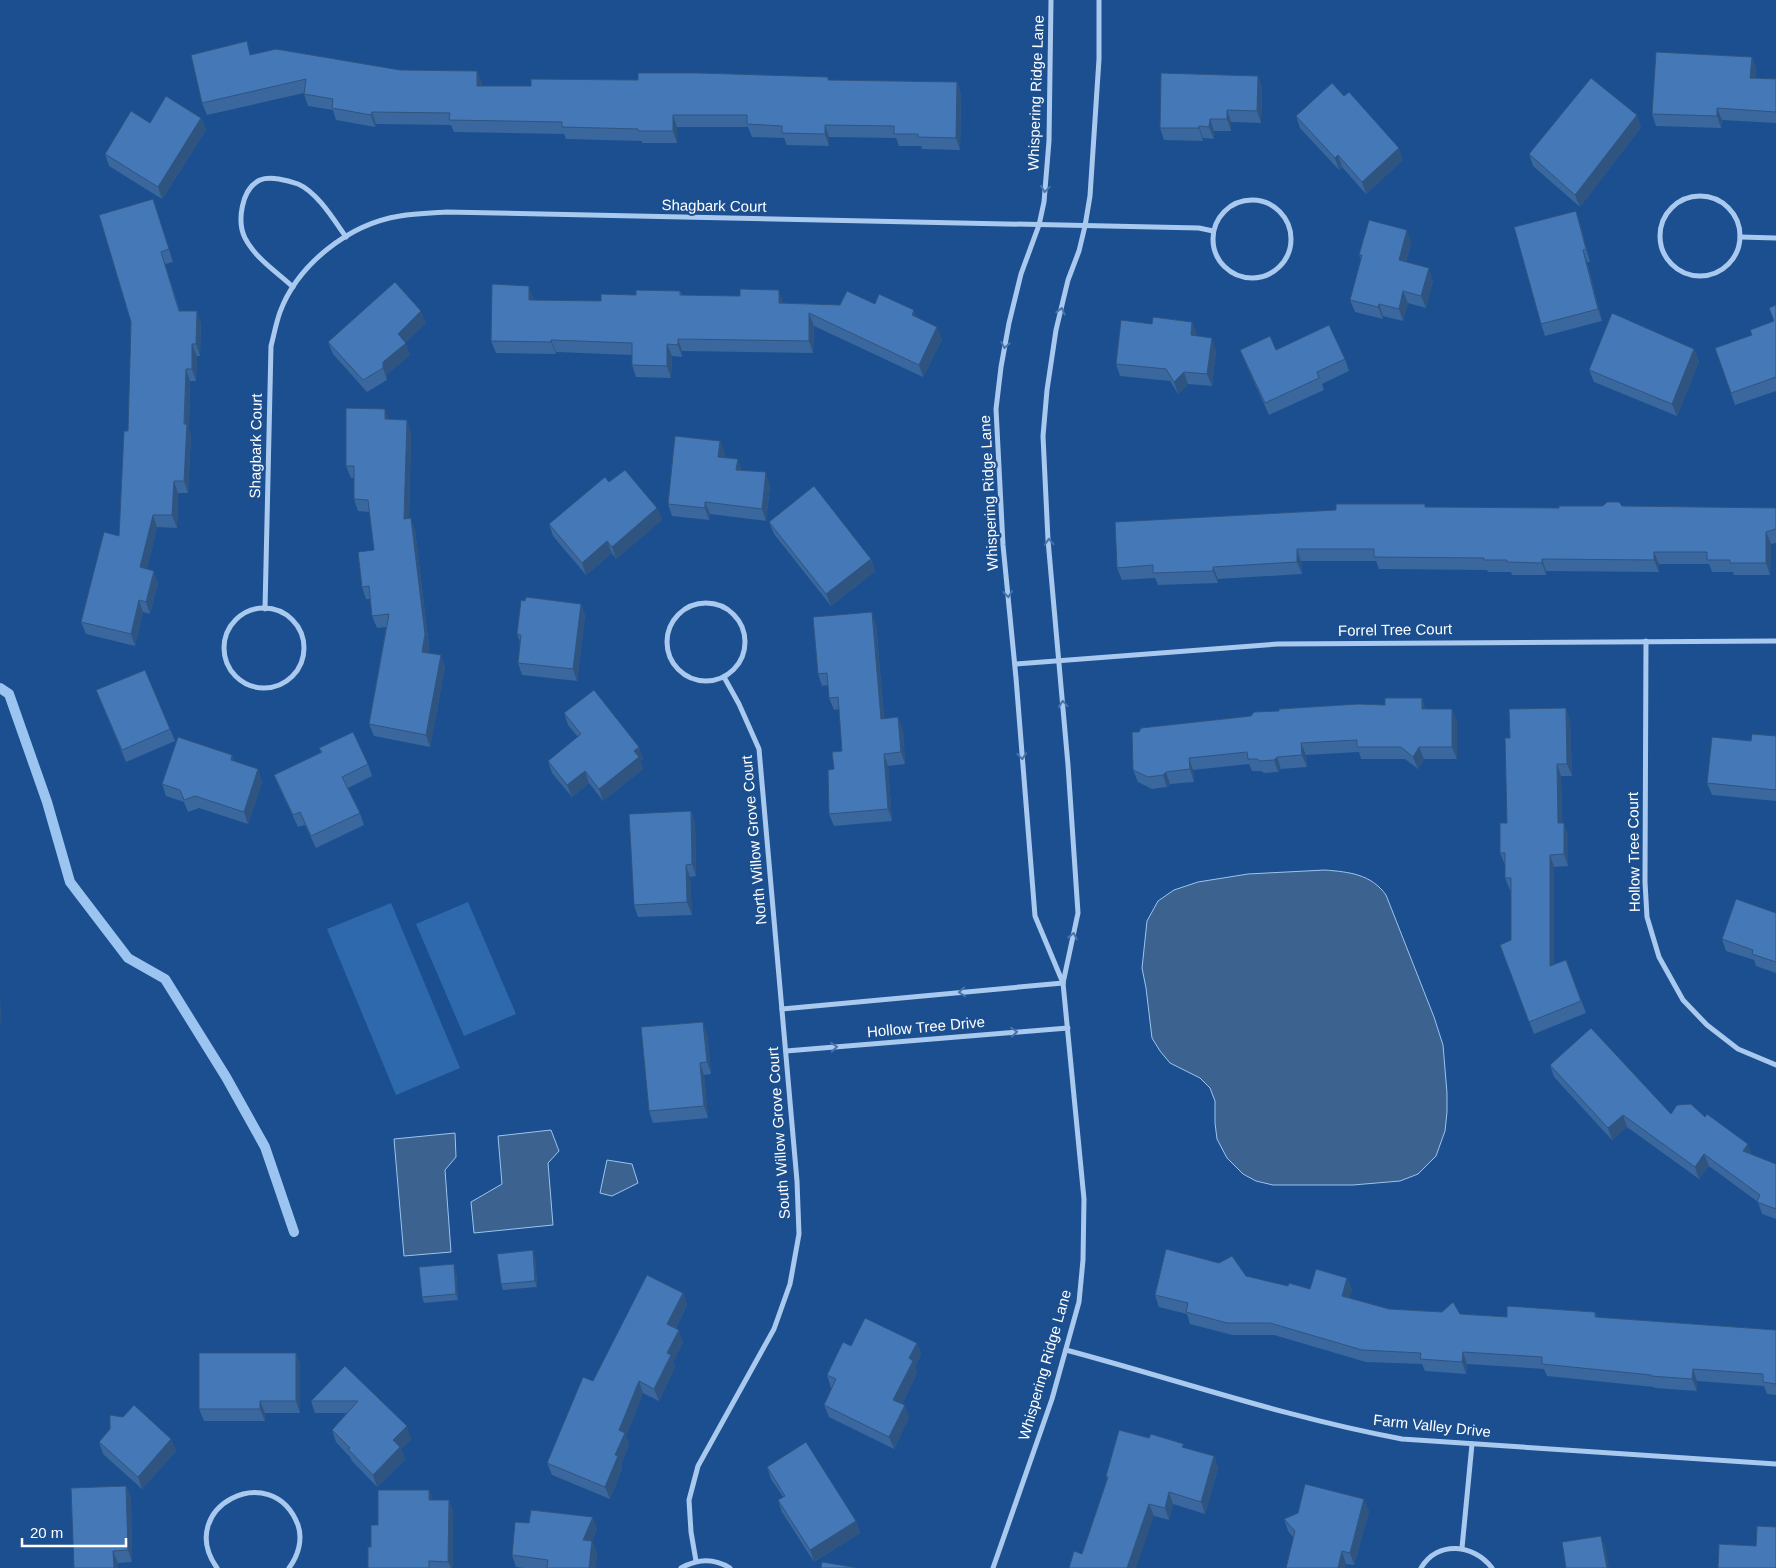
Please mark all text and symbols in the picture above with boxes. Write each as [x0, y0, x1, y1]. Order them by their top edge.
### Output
street label: Whispering Ridge Lane [1024, 15, 1047, 171]
one-way arrow [1040, 185, 1051, 193]
street label: Shagbark Court [661, 196, 768, 215]
one-way arrow [1055, 307, 1066, 316]
one-way arrow [1000, 341, 1011, 350]
street label: Shagbark Court [246, 392, 265, 499]
street label: Whispering Ridge Lane [976, 415, 1001, 571]
one-way arrow [1043, 538, 1054, 546]
one-way arrow [1002, 591, 1013, 599]
street label: Forrel Tree Court [1338, 620, 1453, 639]
one-way arrow [1058, 700, 1069, 708]
one-way arrow [1016, 753, 1027, 761]
street label: North Willow Grove Court [738, 754, 769, 925]
street label: Hollow Tree Court [1624, 791, 1643, 912]
one-way arrow [1067, 931, 1078, 940]
one-way arrow [958, 987, 966, 998]
street label: Hollow Tree Drive [866, 1013, 986, 1040]
one-way arrow [1010, 1027, 1018, 1038]
one-way arrow [831, 1042, 839, 1053]
street label: South Willow Grove Court [764, 1046, 793, 1220]
street label: Whispering Ridge Lane [1015, 1288, 1074, 1442]
street label: Farm Valley Drive [1372, 1411, 1492, 1440]
scale bar [22, 1516, 126, 1548]
text: 20 m [30, 1524, 63, 1541]

